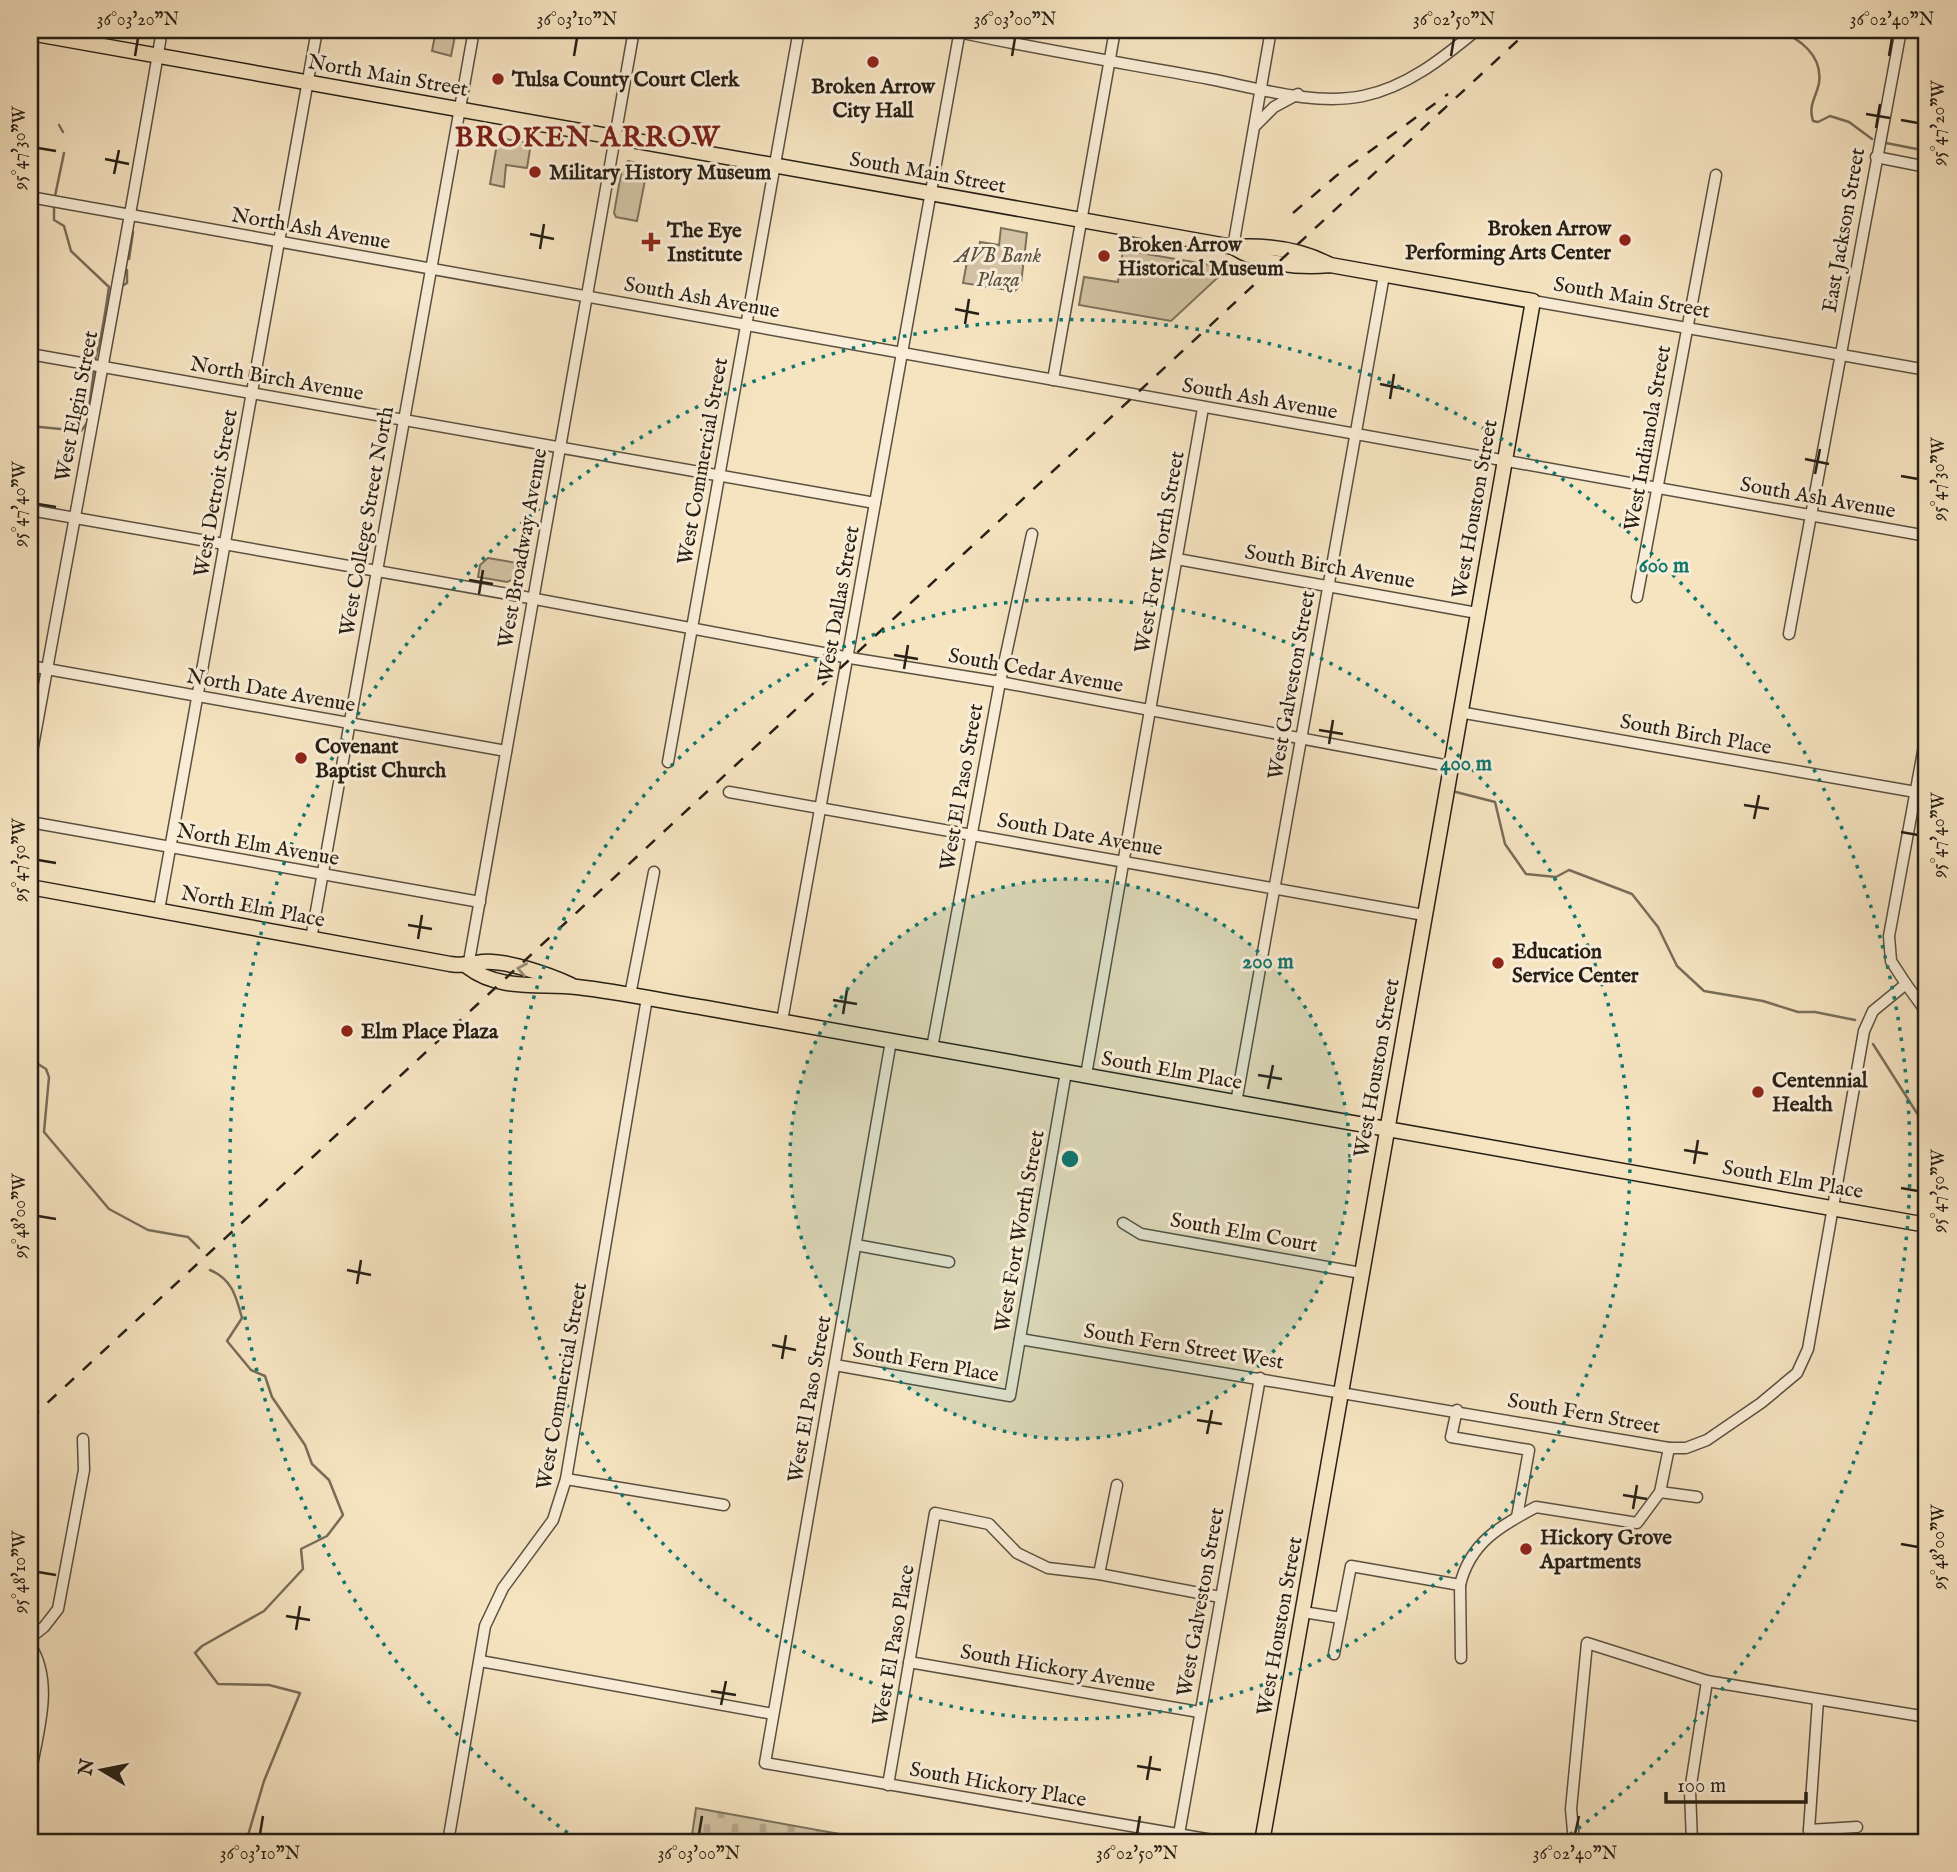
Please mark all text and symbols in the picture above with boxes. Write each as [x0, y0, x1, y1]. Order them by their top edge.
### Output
text: 36°03'20"N [97, 9, 180, 32]
text: 36°03'10"N [537, 9, 618, 32]
text: 36°03'00"N [974, 9, 1057, 32]
text: 36°02'50"N [1413, 9, 1495, 32]
text: 36°02'40"N [1850, 9, 1935, 32]
street label: North Main Street [306, 49, 470, 104]
marker: Broken Arrow City Hall [865, 54, 881, 70]
place label: Tulsa County Court Clerk [511, 67, 740, 94]
marker: Tulsa County Court Clerk [490, 71, 506, 87]
place label: Broken Arrow City Hall [811, 74, 936, 125]
text: 95°47'20"W [1928, 80, 1951, 167]
text: 95°47'30"W [9, 105, 32, 191]
district label: BROKEN ARROW [455, 121, 721, 156]
street label: South Main Street [847, 146, 1008, 201]
street label: East Jackson Street [1817, 146, 1872, 315]
place label: Military History Museum [549, 160, 772, 187]
marker: Military History Museum [527, 164, 543, 180]
street label: North Ash Avenue [229, 202, 393, 257]
place label: Broken Arrow Performing Arts Center [1405, 216, 1612, 267]
place label: The Eye Institute [666, 218, 743, 269]
marker: The Eye Institute [641, 232, 661, 252]
place label: Broken Arrow Historical Museum [1118, 232, 1284, 283]
marker: Broken Arrow Performing Arts Center [1617, 232, 1633, 248]
park label: AVB Bank Plaza [953, 243, 1042, 294]
marker: Broken Arrow Historical Museum [1096, 248, 1112, 264]
street label: South Main Street [1551, 271, 1712, 326]
street label: South Ash Avenue [622, 272, 782, 325]
street label: West Elgin Street [50, 329, 105, 484]
street label: West Indianola Street [1619, 343, 1678, 533]
street label: North Birch Avenue [188, 351, 366, 408]
street label: West Commercial Street [672, 355, 735, 567]
street label: South Ash Avenue [1180, 373, 1340, 426]
street label: West College Street North [334, 404, 401, 638]
street label: West Detroit Street [188, 407, 245, 579]
street label: West Houston Street [1446, 418, 1505, 601]
text: 95°47'30"W [1928, 436, 1951, 522]
street label: West Broadway Avenue [493, 446, 554, 650]
street label: West Fort Worth Street [1129, 449, 1192, 655]
text: 95°47'40"W [9, 460, 32, 548]
street label: South Ash Avenue [1738, 472, 1898, 525]
street label: West Dallas Street [812, 524, 867, 685]
street label: South Birch Avenue [1243, 539, 1417, 596]
text: 600 m [1639, 553, 1690, 580]
street label: West Galveston Street [1263, 589, 1322, 782]
street label: South Cedar Avenue [946, 643, 1126, 700]
street label: North Date Avenue [184, 663, 358, 720]
street label: West El Paso Street [934, 702, 990, 873]
street label: South Birch Place [1618, 709, 1774, 762]
place label: Covenant Baptist Church [315, 734, 447, 785]
marker: Covenant Baptist Church [293, 750, 309, 766]
text: 400 m [1440, 751, 1493, 778]
text: 95°47'40"W [1928, 791, 1951, 879]
street label: South Date Avenue [995, 808, 1165, 863]
text: 95°47'50"W [9, 818, 32, 903]
street label: North Elm Avenue [174, 818, 342, 873]
street label: North Elm Place [178, 880, 327, 935]
place label: Education Service Center [1512, 939, 1639, 990]
text: 200 m [1242, 949, 1294, 976]
marker: Education Service Center [1490, 955, 1506, 971]
one-way arrow [516, 962, 528, 977]
street label: West Houston Street [1348, 977, 1407, 1160]
place label: Elm Place Plaza [361, 1019, 499, 1046]
marker: Elm Place Plaza [339, 1023, 355, 1039]
street label: South Elm Place [1099, 1046, 1245, 1097]
place label: Centennial Health [1772, 1068, 1869, 1119]
marker: Centennial Health [1750, 1084, 1766, 1100]
street label: West Fort Worth Street [989, 1128, 1052, 1334]
centre of rings [1058, 1147, 1082, 1171]
text: 95°47'50"W [1928, 1149, 1951, 1234]
street label: South Elm Place [1720, 1155, 1866, 1206]
text: 95°48'00"W [9, 1173, 32, 1259]
street label: South Elm Court [1168, 1207, 1319, 1260]
street label: West Commercial Street [531, 1280, 594, 1492]
street label: West El Paso Street [782, 1314, 838, 1485]
street label: South Fern Street West [1082, 1318, 1286, 1377]
street label: South Fern Place [851, 1337, 1001, 1390]
street label: South Fern Street [1505, 1388, 1662, 1441]
text: 95°48'00"W [1928, 1504, 1951, 1590]
street label: West Galveston Street [1172, 1506, 1231, 1699]
place label: Hickory Grove Apartments [1539, 1525, 1672, 1576]
text: 95°48'10"W [9, 1530, 32, 1614]
street label: West Houston Street [1251, 1535, 1310, 1718]
marker: Hickory Grove Apartments [1518, 1541, 1534, 1557]
street label: West El Paso Place [867, 1562, 922, 1728]
street label: South Hickory Avenue [958, 1639, 1158, 1700]
north arrow [66, 1736, 136, 1806]
text: N [74, 1757, 101, 1779]
street label: South Hickory Place [907, 1757, 1089, 1814]
scale bar [1666, 1760, 1806, 1804]
text: 100 m [1677, 1773, 1726, 1800]
text: 36°03'10"N [220, 1843, 301, 1866]
text: 36°03'00"N [658, 1843, 741, 1866]
text: 36°02'50"N [1096, 1843, 1178, 1866]
text: 36°02'40"N [1533, 1843, 1618, 1866]

